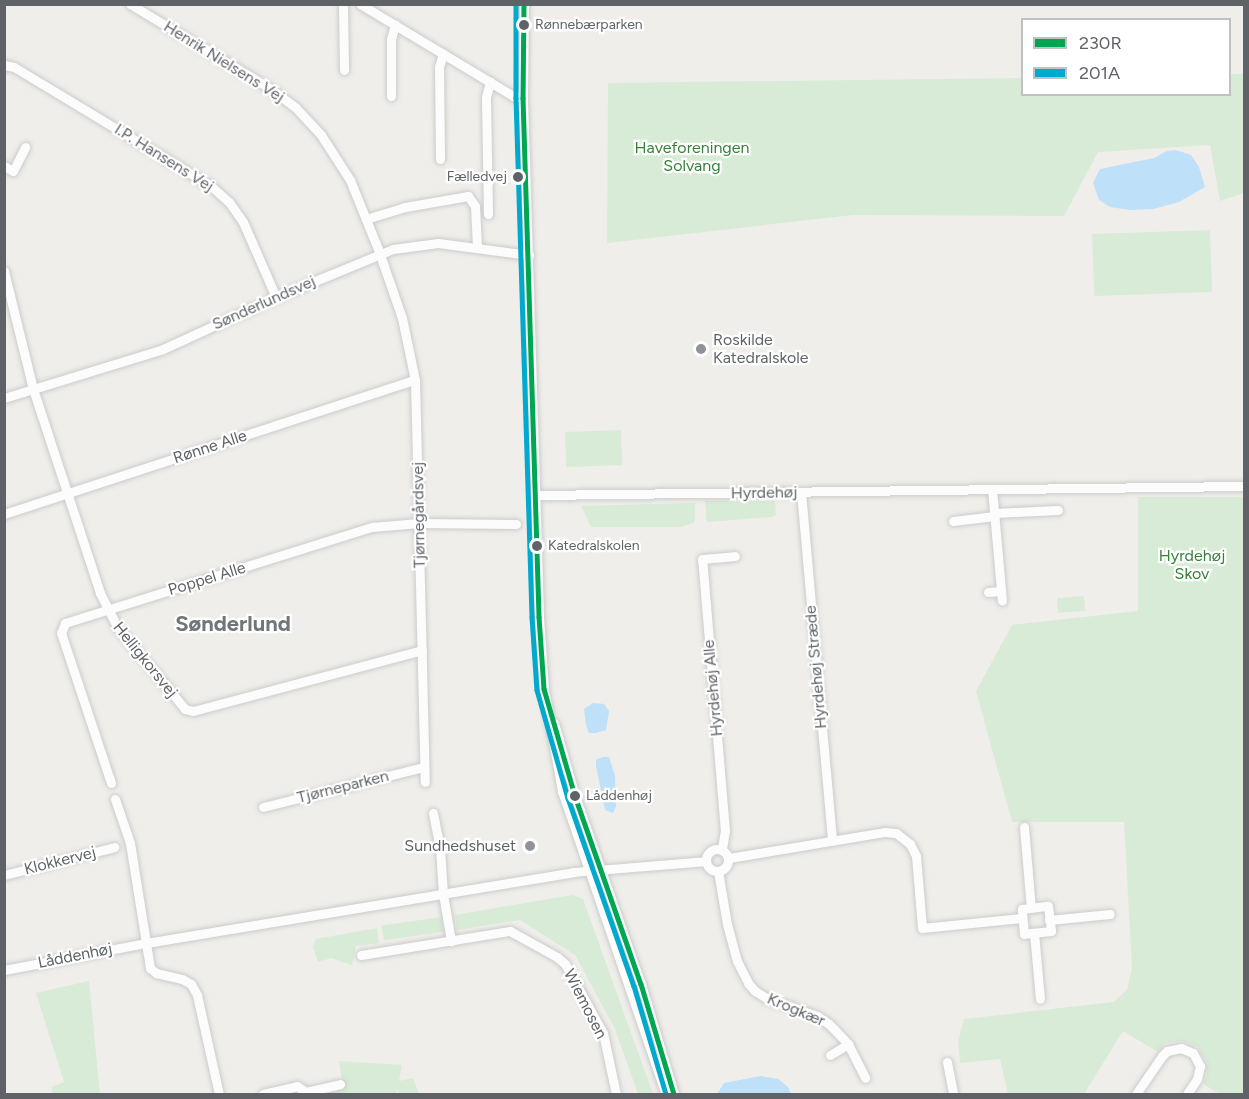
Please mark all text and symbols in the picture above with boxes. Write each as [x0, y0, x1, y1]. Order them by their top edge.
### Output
street label: Henrik Nielsens Vej [160, 17, 288, 107]
place label: Rønnebærparken [535, 17, 643, 33]
legend [1021, 18, 1231, 96]
marker: Rønnebærparken [518, 19, 530, 31]
text: 230R [1079, 32, 1122, 54]
text: 201A [1079, 62, 1120, 84]
street label: I.P. Hansens Vej [111, 120, 217, 196]
park label: Haveforeningen Solvang [635, 138, 749, 176]
place label: Fælledvej [447, 169, 507, 185]
marker: Fælledvej [512, 171, 524, 183]
street label: Sønderlundsvej [209, 272, 319, 334]
place label: Roskilde Katedralskole [713, 330, 809, 368]
marker: Roskilde Katedralskole [694, 342, 708, 356]
street label: Rønne Alle [171, 426, 249, 468]
street label: Tjørnegårdsvej [408, 462, 430, 568]
street label: Hyrdehøj [731, 483, 797, 503]
place label: Katedralskolen [548, 538, 639, 554]
marker: Katedralskolen [531, 540, 543, 552]
park label: Hyrdehøj Skov [1159, 546, 1225, 584]
street label: Poppel Alle [166, 558, 248, 600]
street label: Hyrdehøj Stræde [801, 604, 831, 730]
district label: Sønderlund [175, 611, 291, 637]
street label: Helligkorsvej [109, 618, 181, 702]
street label: Hyrdehøj Alle [699, 639, 727, 737]
street label: Tjørneparken [295, 766, 391, 808]
place label: Låddenhøj [586, 788, 652, 804]
marker: Låddenhøj [569, 790, 581, 802]
place label: Sundhedshuset [404, 836, 516, 856]
marker: Sundhedshuset [521, 837, 539, 855]
street label: Klokkervej [22, 843, 98, 879]
street label: Låddenhøj [36, 939, 114, 973]
street label: Wiemosen [559, 966, 611, 1042]
street label: Krogkær [764, 989, 828, 1031]

